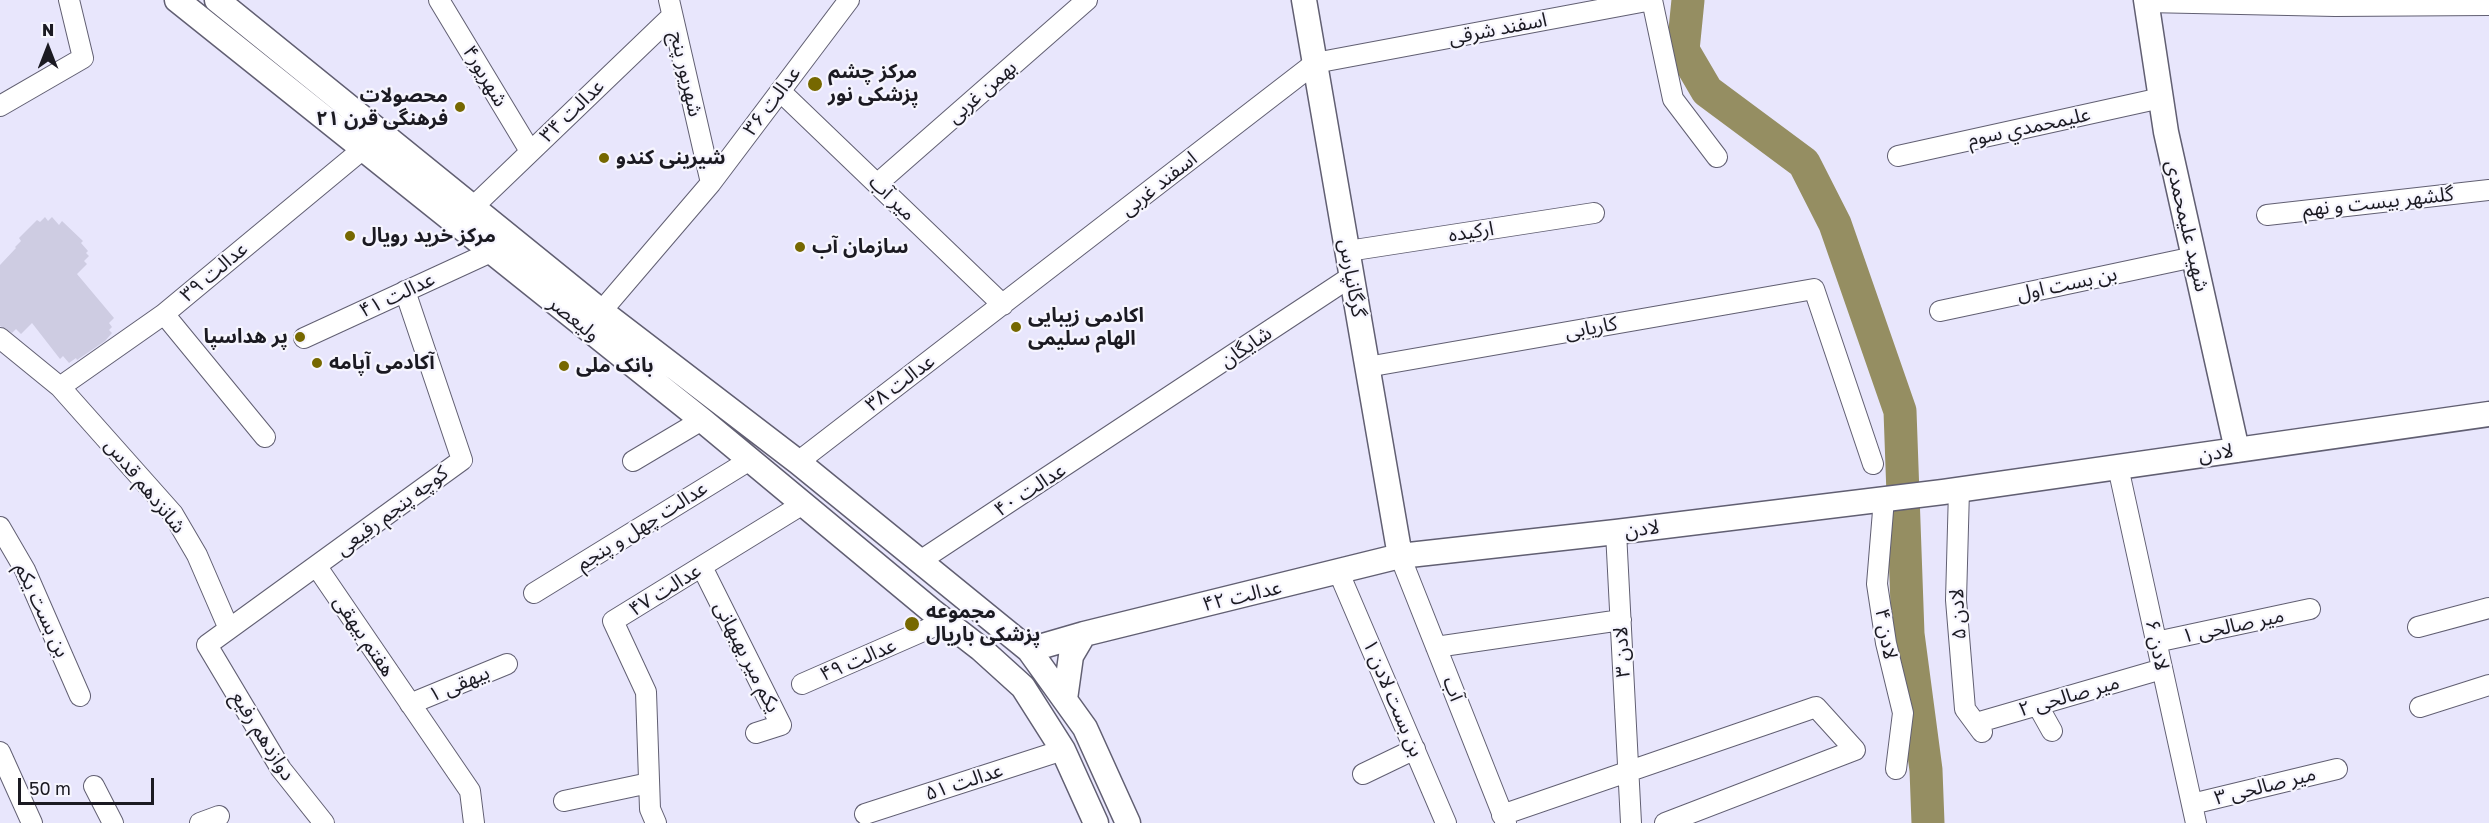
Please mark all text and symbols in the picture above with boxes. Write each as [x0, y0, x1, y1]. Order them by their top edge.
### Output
street label: اسفند شرقی [1447, 8, 1549, 50]
north arrow [18, 18, 78, 78]
text: N [42, 20, 54, 40]
street label: شهریور پنج [665, 29, 707, 119]
street label: شهریور۴ [457, 41, 513, 111]
street label: بهمن غربی [942, 55, 1022, 129]
place label: مرکز چشم پزشکی نور [828, 60, 919, 107]
street label: عدالت ۳۶ [738, 62, 806, 140]
street label: عدالت ۳۴ [535, 74, 609, 148]
marker: مرکز چشم پزشکی نور [806, 75, 824, 93]
place label: محصولات فرهنگی قرن ۲۱ [316, 84, 448, 131]
marker: محصولات فرهنگی قرن ۲۱ [453, 100, 467, 114]
street label: عليمحمدي سوم [1965, 102, 2093, 152]
place label: شیرینی کندو [616, 146, 726, 170]
street label: اسفند غربی [1116, 147, 1202, 221]
marker: شیرینی کندو [597, 151, 611, 165]
street label: شهید علیمحمدی [2160, 158, 2214, 294]
street label: میر آب [864, 170, 920, 226]
street label: گلشهر بیست و نهم [2301, 182, 2455, 222]
street label: ارکیده [1447, 217, 1495, 247]
place label: مرکز خرید رویال [362, 224, 496, 248]
marker: مرکز خرید رویال [343, 229, 357, 243]
place label: سازمان آب [812, 235, 908, 259]
street label: عدالت ۳۹ [175, 237, 253, 307]
street label: گرگانپارس [1333, 237, 1371, 319]
marker: سازمان آب [793, 240, 807, 254]
street label: بن بست اول [2015, 262, 2119, 306]
street label: عدالت ۴۱ [355, 267, 439, 323]
street label: ولیعصر [544, 291, 604, 347]
place label: اکادمی زیبایی الهام سلیمی [1028, 304, 1144, 351]
street label: کاریابی [1563, 312, 1619, 344]
marker: اکادمی زیبایی الهام سلیمی [1009, 320, 1023, 334]
street label: شایگان [1216, 321, 1276, 373]
place label: پر هداسپا [204, 325, 288, 349]
marker: پر هداسپا [293, 330, 307, 344]
street label: عدالت ۳۸ [861, 349, 939, 417]
place label: آکادمی آپامه [329, 351, 435, 375]
place label: بانک ملی [576, 354, 654, 378]
marker: آکادمی آپامه [310, 356, 324, 370]
marker: بانک ملی [557, 359, 571, 373]
street label: شانزدهم قدس [99, 434, 191, 538]
street label: لادن [2197, 439, 2235, 467]
street label: عدالت ۴۰ [990, 458, 1070, 522]
street label: کوچه پنجم رفیعی [331, 461, 453, 561]
street label: عدالت چهل و پنجم [572, 476, 712, 576]
street label: لادن [1623, 515, 1661, 543]
street label: بن بست یکم [10, 559, 74, 661]
street label: عدالت ۴۷ [625, 559, 705, 621]
street label: عدالت ۴۲ [1200, 575, 1284, 617]
street label: ۵ لادن [1945, 588, 1971, 640]
street label: هفتم بیهقی [328, 591, 400, 681]
street label: یکم میر بهبهانی [709, 597, 785, 717]
place label: مجموعه پزشکی باریال [926, 600, 1040, 647]
street label: ۱ میر صالحی [2180, 603, 2286, 649]
street label: ۴ لادن [1870, 607, 1902, 661]
marker: مجموعه پزشکی باریال [903, 615, 921, 633]
street label: ۶ لادن [2140, 617, 2174, 673]
street label: ۳ لادن [1609, 626, 1635, 678]
street label: عدالت ۴۹ [816, 633, 900, 687]
street label: ۱ بن بست لادن [1357, 636, 1429, 760]
street label: بیهقی ۱ [425, 660, 493, 708]
street label: ۲ میر صالحی [2016, 670, 2122, 722]
street label: آب [1437, 673, 1469, 705]
street label: دوازدهم رفیع [226, 687, 300, 785]
street label: عدالت ۵۱ [922, 758, 1006, 806]
street label: ۳ میر صالحی [2212, 762, 2318, 810]
scale bar [21, 766, 158, 804]
text: 50 m [29, 777, 71, 799]

